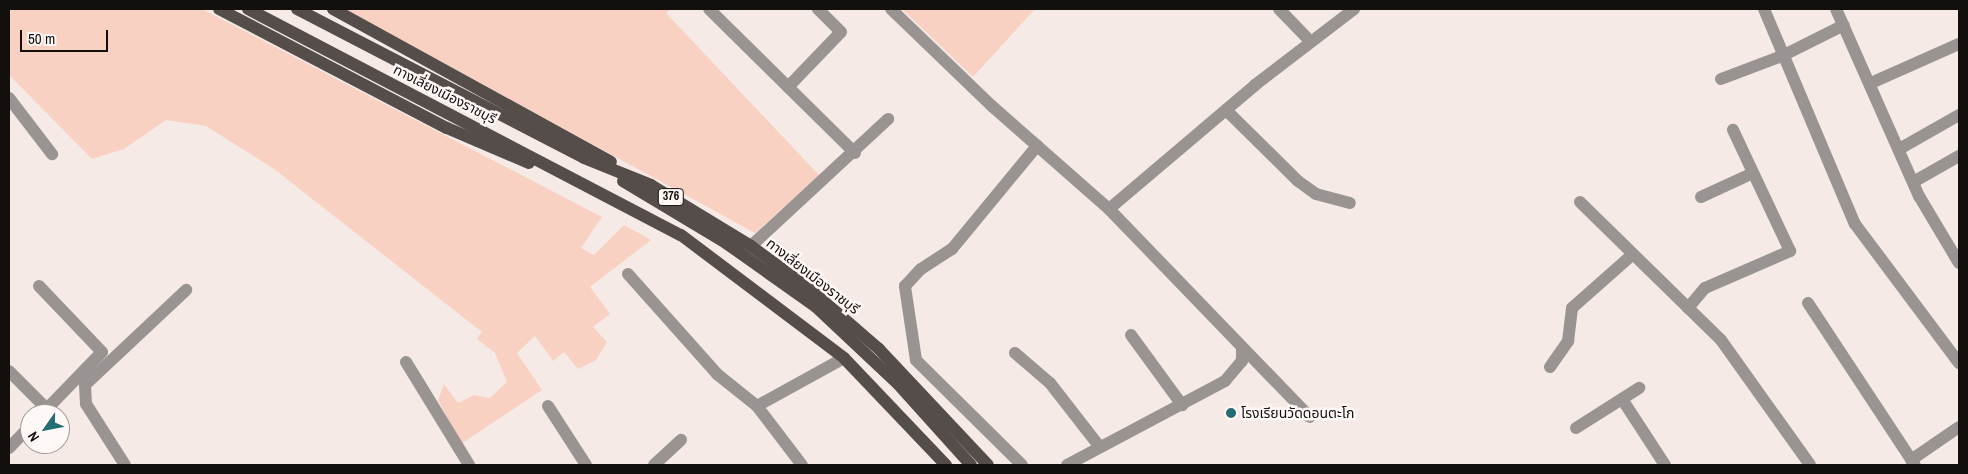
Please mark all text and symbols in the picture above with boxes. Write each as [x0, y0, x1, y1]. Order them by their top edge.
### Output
scale bar [22, 20, 110, 52]
text: 50 m [28, 28, 55, 49]
street label: ทางเลี่ยงเมืองราชบุรี [391, 61, 499, 127]
road number: 376 [657, 188, 685, 206]
street label: ทางเลี่ยงเมืองราชบุรี [763, 234, 863, 318]
north arrow [20, 404, 70, 454]
place label: โรงเรียนวัดดอนตะโก [1241, 405, 1354, 421]
marker: โรงเรียนวัดดอนตะโก [1225, 407, 1237, 419]
text: N [23, 428, 43, 445]

